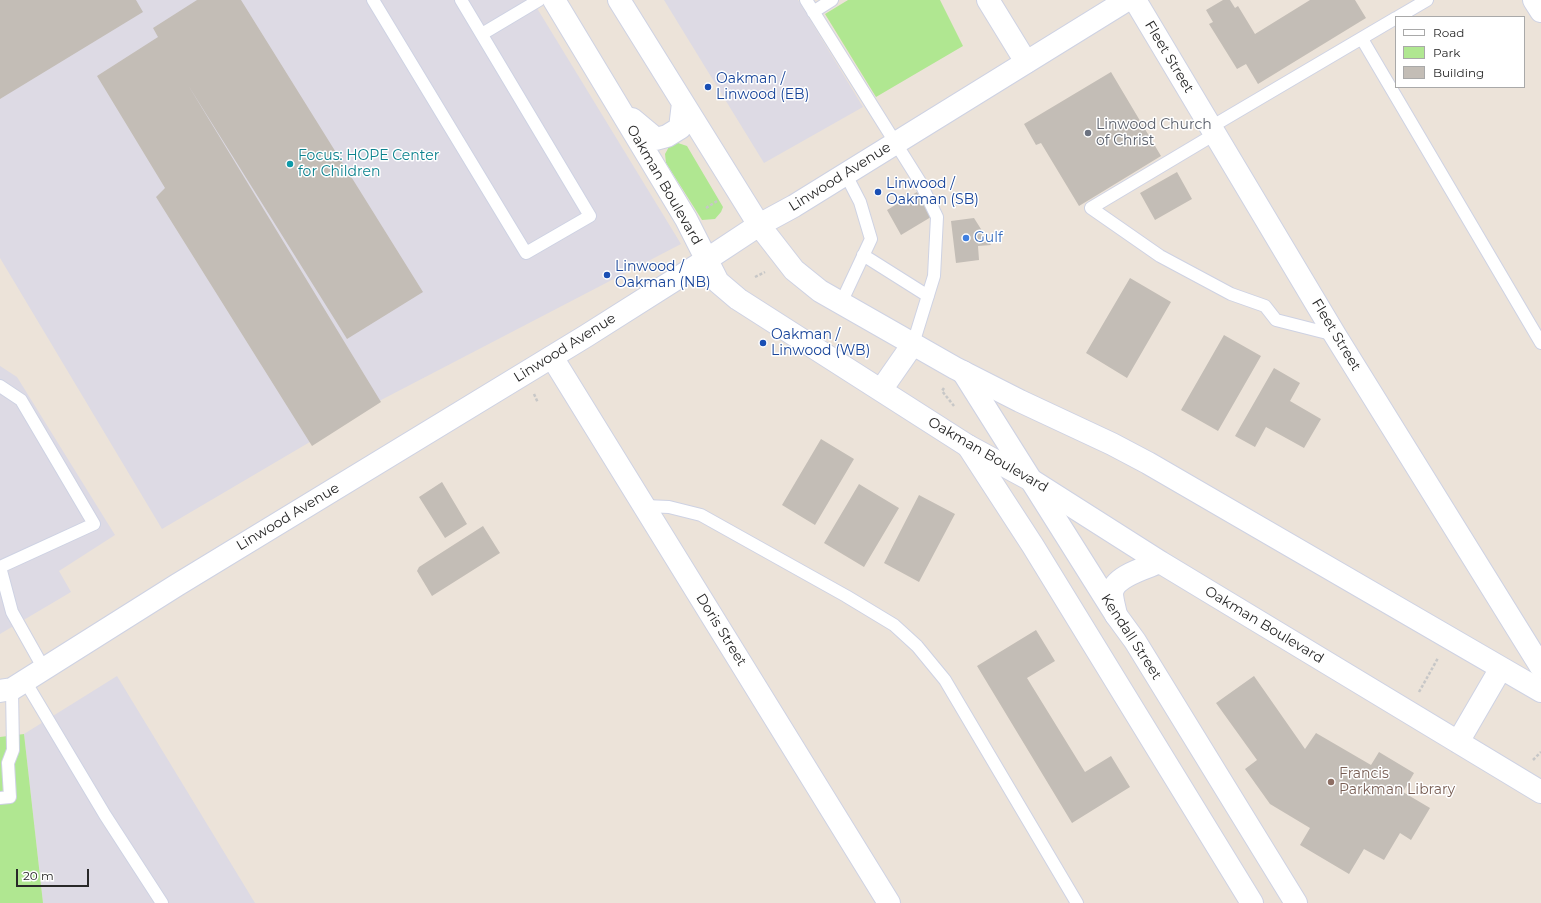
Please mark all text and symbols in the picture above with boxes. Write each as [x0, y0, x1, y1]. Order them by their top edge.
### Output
legend [1395, 16, 1525, 88]
street label: Fleet Street [1141, 18, 1197, 96]
text: Road [1433, 25, 1464, 40]
text: Park [1433, 45, 1460, 60]
text: Building [1433, 65, 1484, 80]
place label: Oakman / Linwood (EB) [716, 71, 809, 104]
marker: Oakman / Linwood (EB) [703, 82, 713, 92]
place label: Linwood Church of Christ [1096, 117, 1212, 150]
street label: Oakman Boulevard [623, 122, 705, 248]
marker: Linwood Church of Christ [1083, 128, 1093, 138]
street label: Linwood Avenue [786, 139, 894, 215]
place label: Focus: HOPE Center for Children [298, 148, 439, 180]
marker: Focus: HOPE Center for Children [285, 159, 295, 169]
place label: Linwood / Oakman (SB) [886, 176, 979, 208]
marker: Linwood / Oakman (SB) [873, 187, 883, 197]
place label: Gulf [974, 230, 1003, 246]
marker: Gulf [961, 233, 971, 243]
place label: Linwood / Oakman (NB) [615, 259, 711, 292]
marker: Linwood / Oakman (NB) [602, 270, 612, 280]
street label: Fleet Street [1308, 296, 1364, 374]
street label: Linwood Avenue [511, 310, 619, 386]
place label: Oakman / Linwood (WB) [771, 327, 870, 360]
marker: Oakman / Linwood (WB) [758, 338, 768, 348]
street label: Oakman Boulevard [925, 414, 1051, 496]
street label: Linwood Avenue [234, 480, 342, 554]
street label: Oakman Boulevard [1201, 583, 1327, 667]
street label: Doris Street [692, 591, 750, 669]
street label: Kendall Street [1097, 591, 1165, 683]
place label: Francis Parkman Library [1339, 766, 1455, 798]
marker: Francis Parkman Library [1326, 777, 1336, 787]
scale bar [18, 861, 91, 887]
text: 20 m [23, 868, 54, 883]

